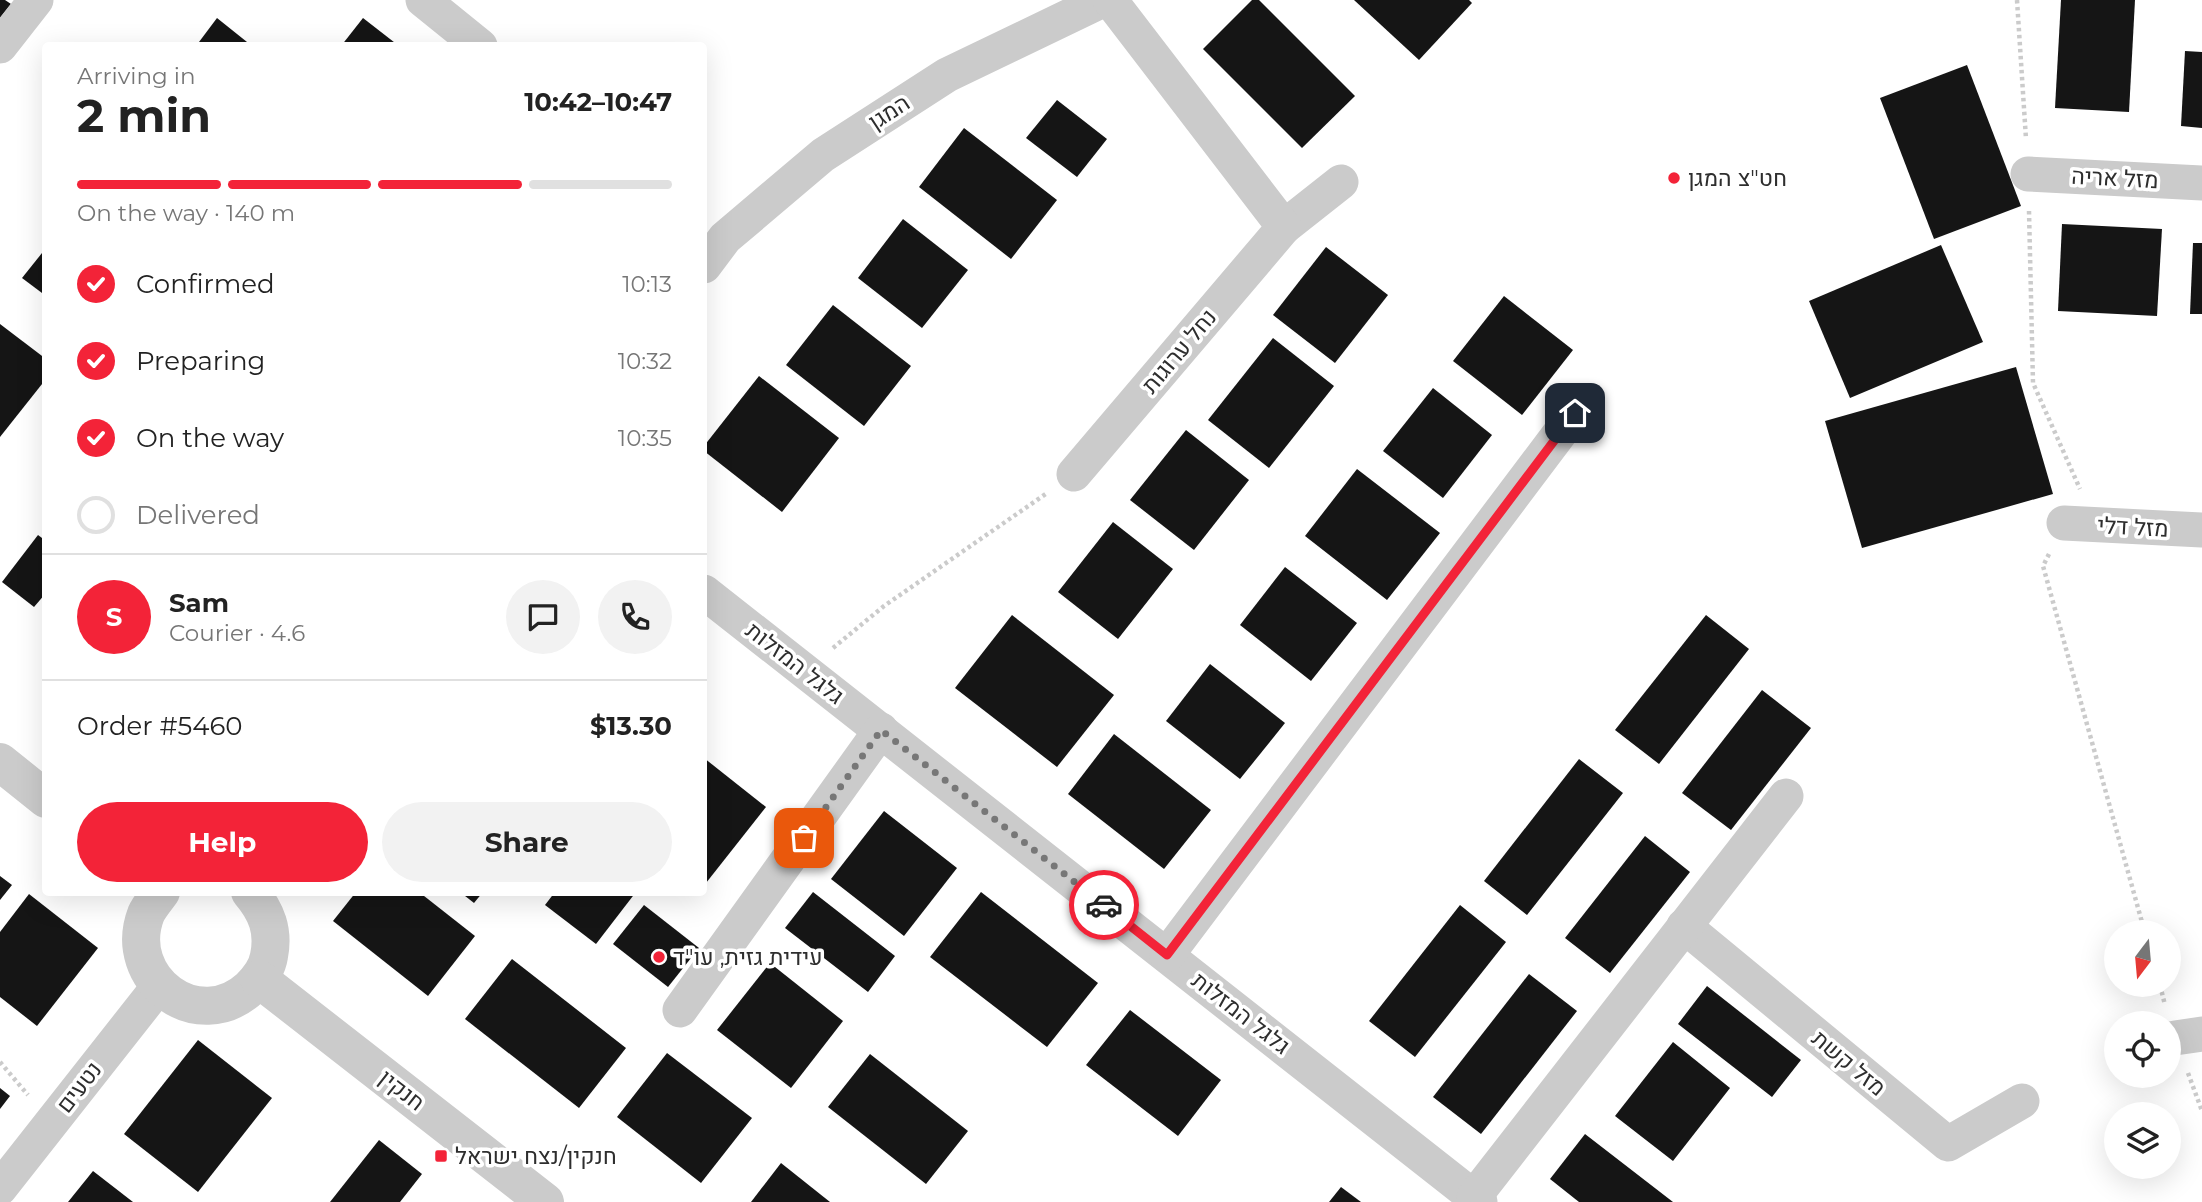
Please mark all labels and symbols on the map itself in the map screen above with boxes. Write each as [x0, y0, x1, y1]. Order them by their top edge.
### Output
street label: המגן [863, 88, 915, 136]
street label: מזל אריה [2071, 162, 2159, 194]
place label: חט"צ המגן [1688, 164, 1787, 192]
marker: חט"צ המגן [1666, 170, 1682, 186]
street label: נחל ערוגות [1136, 303, 1222, 399]
pin [1545, 383, 1605, 443]
street label: מזל דלי [2097, 511, 2169, 543]
street label: גלגל המזלות [740, 616, 850, 710]
pin [774, 808, 834, 868]
courier [1069, 870, 1139, 940]
north arrow [2104, 920, 2180, 998]
place label: עידית גזית, עו"ד [673, 943, 822, 971]
marker: עידית גזית, עו"ד [651, 949, 667, 965]
street label: גלגל המזלות [1186, 966, 1296, 1060]
street label: מזל קשת [1806, 1024, 1892, 1102]
street label: נטעים [50, 1056, 108, 1118]
street label: חנקין [374, 1064, 430, 1116]
place label: חנקין/נצח ישראל [455, 1142, 617, 1170]
marker: חנקין/נצח ישראל [433, 1148, 449, 1164]

